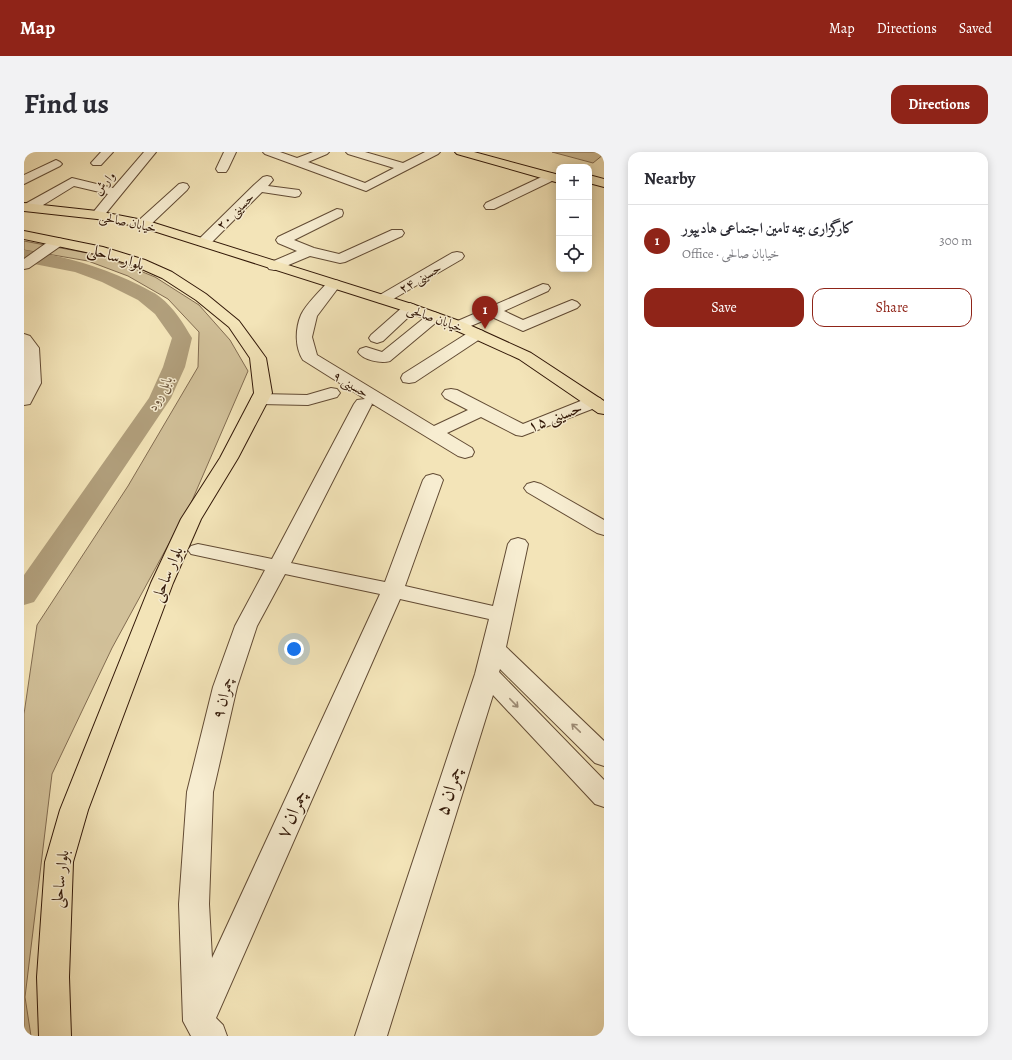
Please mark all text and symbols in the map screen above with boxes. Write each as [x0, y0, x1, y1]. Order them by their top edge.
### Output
text: Map [20, 15, 55, 41]
text: Map [829, 19, 855, 38]
text: Directions [877, 19, 937, 38]
text: Saved [959, 19, 992, 38]
text: Find us [24, 85, 109, 123]
button: Directions [891, 85, 988, 124]
map controls [556, 164, 592, 272]
button: + [556, 164, 592, 200]
text: Nearby [644, 167, 695, 190]
street label: وارش [89, 168, 119, 198]
street label: حسینی ٢٠ [212, 189, 258, 234]
button: − [556, 200, 592, 236]
street label: خيابان صالحی [98, 208, 158, 237]
text: کارگزاری بیمه تامین اجتماعی هادیپور [682, 218, 854, 238]
text: 1 [655, 232, 659, 249]
text: 300 m [939, 232, 972, 249]
button: locate [556, 236, 592, 272]
street label: بلوار ساحلی [85, 238, 147, 276]
text: Office · خيابان صالحی [682, 245, 779, 262]
street label: حسینی ۲۴ [396, 259, 445, 298]
button: Save [644, 288, 804, 327]
button: Share [812, 288, 972, 327]
pin: 1 [472, 296, 498, 329]
street label: خيابان صالحی [405, 300, 465, 337]
street label: حسینی ٩ [330, 367, 372, 402]
water label: بابل رود [143, 372, 178, 414]
street label: حسینی ۱۵ [524, 397, 586, 437]
street label: بلوار ساحلی [145, 543, 189, 605]
your location [284, 639, 304, 659]
street label: چمران ۹ [207, 675, 239, 721]
one-way arrow [509, 698, 519, 708]
one-way arrow [571, 723, 581, 733]
street label: چمران ۵ [429, 763, 469, 819]
street label: چمران ۷ [270, 786, 314, 842]
street label: بلوار ساحلی [46, 849, 74, 909]

